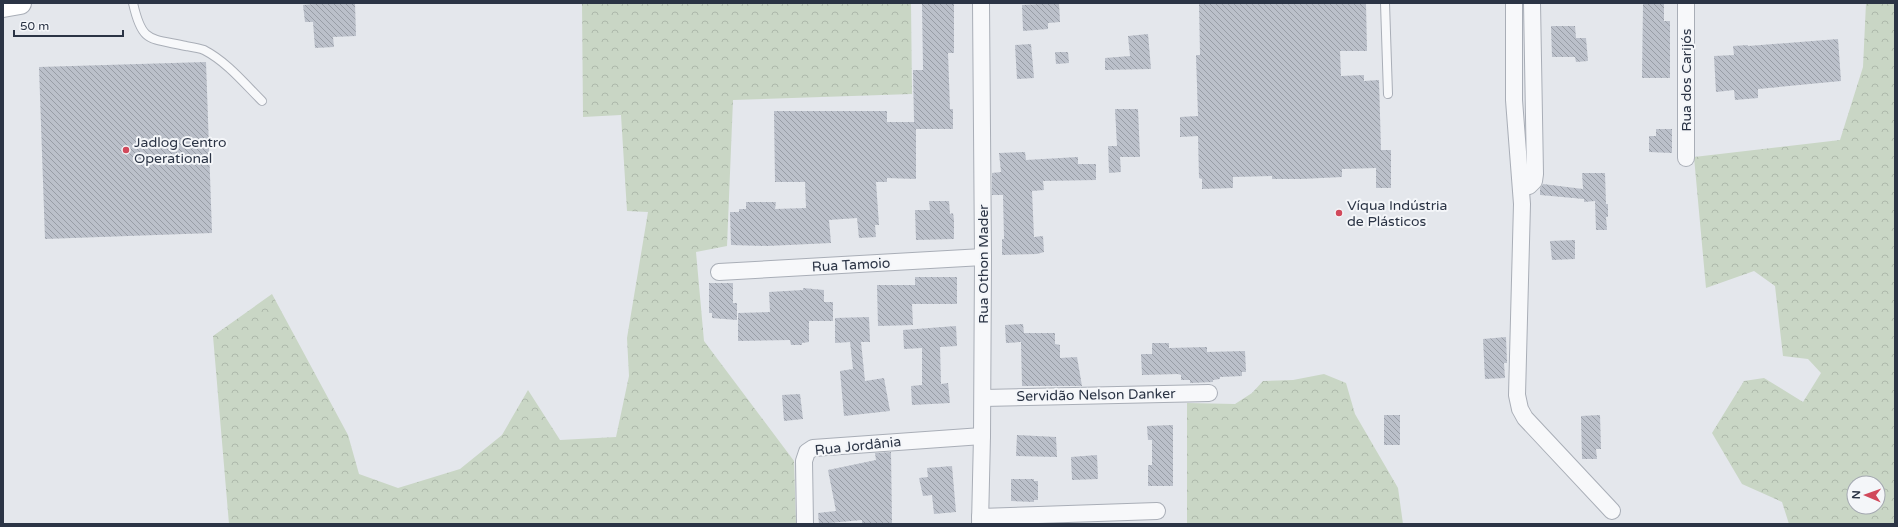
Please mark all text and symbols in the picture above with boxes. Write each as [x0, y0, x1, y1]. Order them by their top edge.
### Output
scale bar [14, 12, 123, 38]
text: 50 m [20, 19, 49, 33]
street label: Rua dos Carijós [1678, 28, 1695, 131]
place label: Jadlog Centro Operational [134, 134, 227, 167]
marker: Jadlog Centro Operational [121, 145, 131, 155]
place label: Víqua Indústria de Plásticos [1347, 197, 1447, 230]
street label: Rua Othon Mader [975, 204, 992, 324]
marker: Víqua Indústria de Plásticos [1334, 208, 1344, 218]
street label: Rua Tamoio [811, 254, 891, 276]
street label: Servidão Nelson Danker [1016, 385, 1176, 405]
street label: Rua Jordânia [814, 433, 902, 459]
north arrow [1846, 475, 1886, 515]
text: N [1850, 490, 1863, 499]

